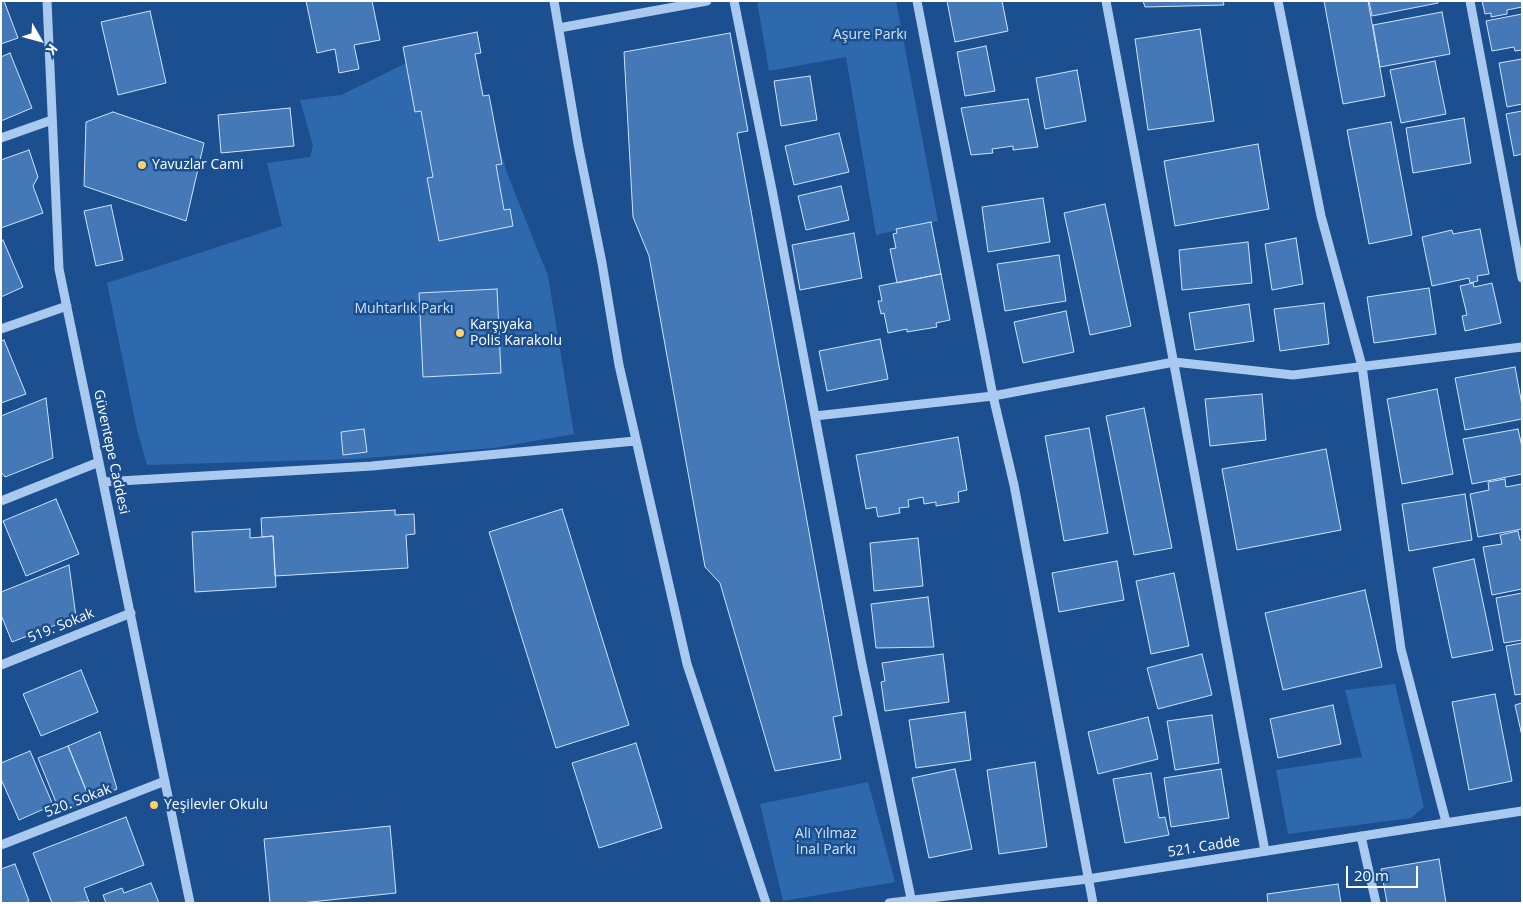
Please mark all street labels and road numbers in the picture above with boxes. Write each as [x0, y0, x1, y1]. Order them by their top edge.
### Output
street label: Güventepe Caddesi [90, 388, 132, 516]
street label: 519. Sokak [25, 605, 97, 647]
street label: 520. Sokak [42, 781, 114, 821]
street label: 521. Cadde [1167, 833, 1241, 861]

